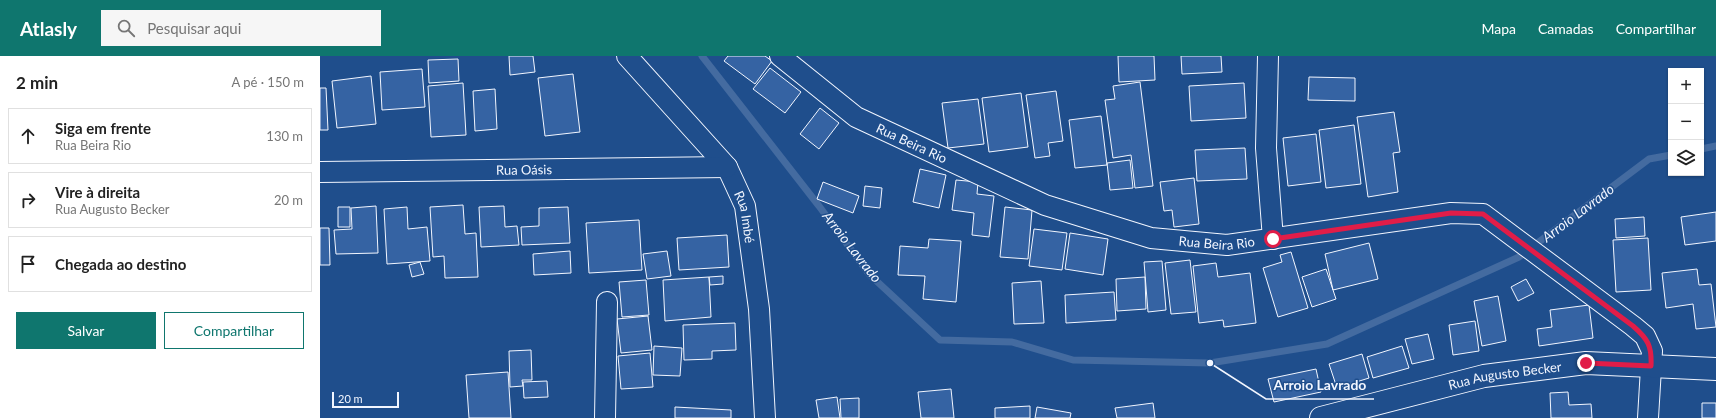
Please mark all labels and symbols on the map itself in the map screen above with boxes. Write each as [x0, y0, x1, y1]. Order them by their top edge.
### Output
street label: Rua Beira Rio [874, 120, 950, 166]
street label: Rua Oásis [496, 161, 552, 178]
water label: Arroio Lavrado [1538, 180, 1617, 246]
street label: Rua Imbé [731, 188, 758, 244]
water label: Arroio Lavrado [819, 207, 885, 286]
route start [1264, 230, 1282, 248]
street label: Rua Beira Rio [1178, 233, 1256, 253]
route end [1577, 354, 1595, 372]
street label: Rua Augusto Becker [1447, 358, 1563, 393]
callout: Arroio Lavrado [1266, 373, 1374, 399]
text: Arroio Lavrado [1273, 376, 1366, 393]
scale bar [332, 390, 399, 409]

